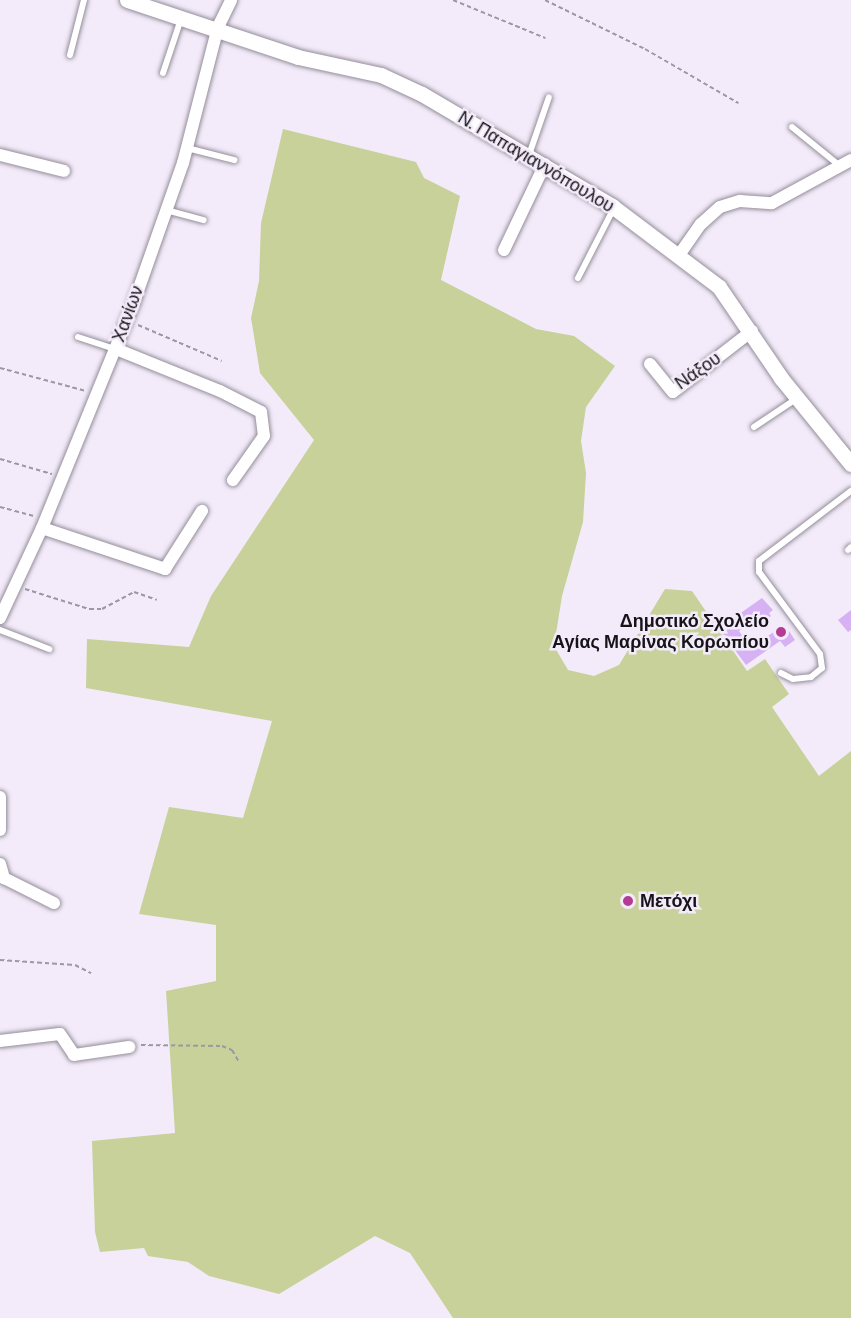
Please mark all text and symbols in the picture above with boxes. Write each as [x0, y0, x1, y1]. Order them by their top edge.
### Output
street label: Ν. Παπαγιαννόπουλου [454, 107, 618, 217]
street label: Χανίων [108, 283, 148, 345]
street label: Νάξου [671, 348, 725, 394]
place label: Δημοτικό Σχολείο Αγίας Μαρίνας Κορωπίου [552, 611, 769, 654]
marker: Δημοτικό Σχολείο Αγίας Μαρίνας Κορωπίου [774, 625, 788, 639]
place label: Μετόχι [640, 890, 697, 912]
marker: Μετόχι [621, 894, 635, 908]

